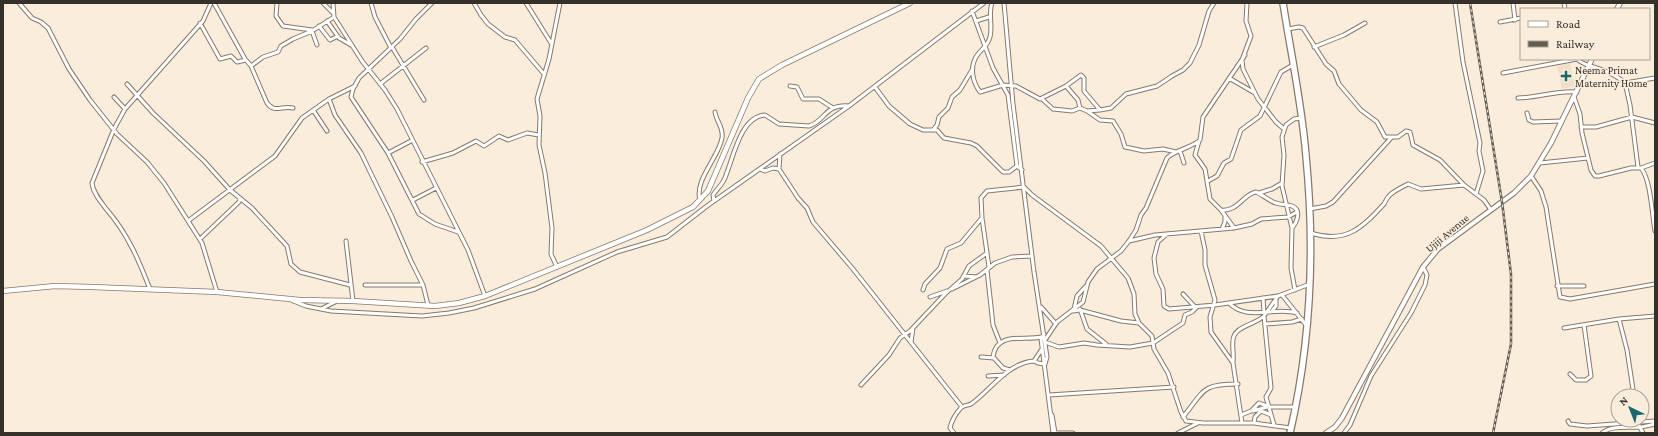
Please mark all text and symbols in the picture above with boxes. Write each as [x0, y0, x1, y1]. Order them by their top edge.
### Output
legend [1520, 8, 1650, 60]
text: Road [1556, 17, 1581, 31]
text: Railway [1556, 37, 1595, 51]
place label: Neema Primat Maternity Home [1575, 64, 1648, 90]
marker: Neema Primat Maternity Home [1560, 70, 1572, 82]
street label: Ujiji Avenue [1423, 211, 1472, 255]
north arrow [1610, 388, 1650, 428]
text: N [1616, 393, 1630, 408]

